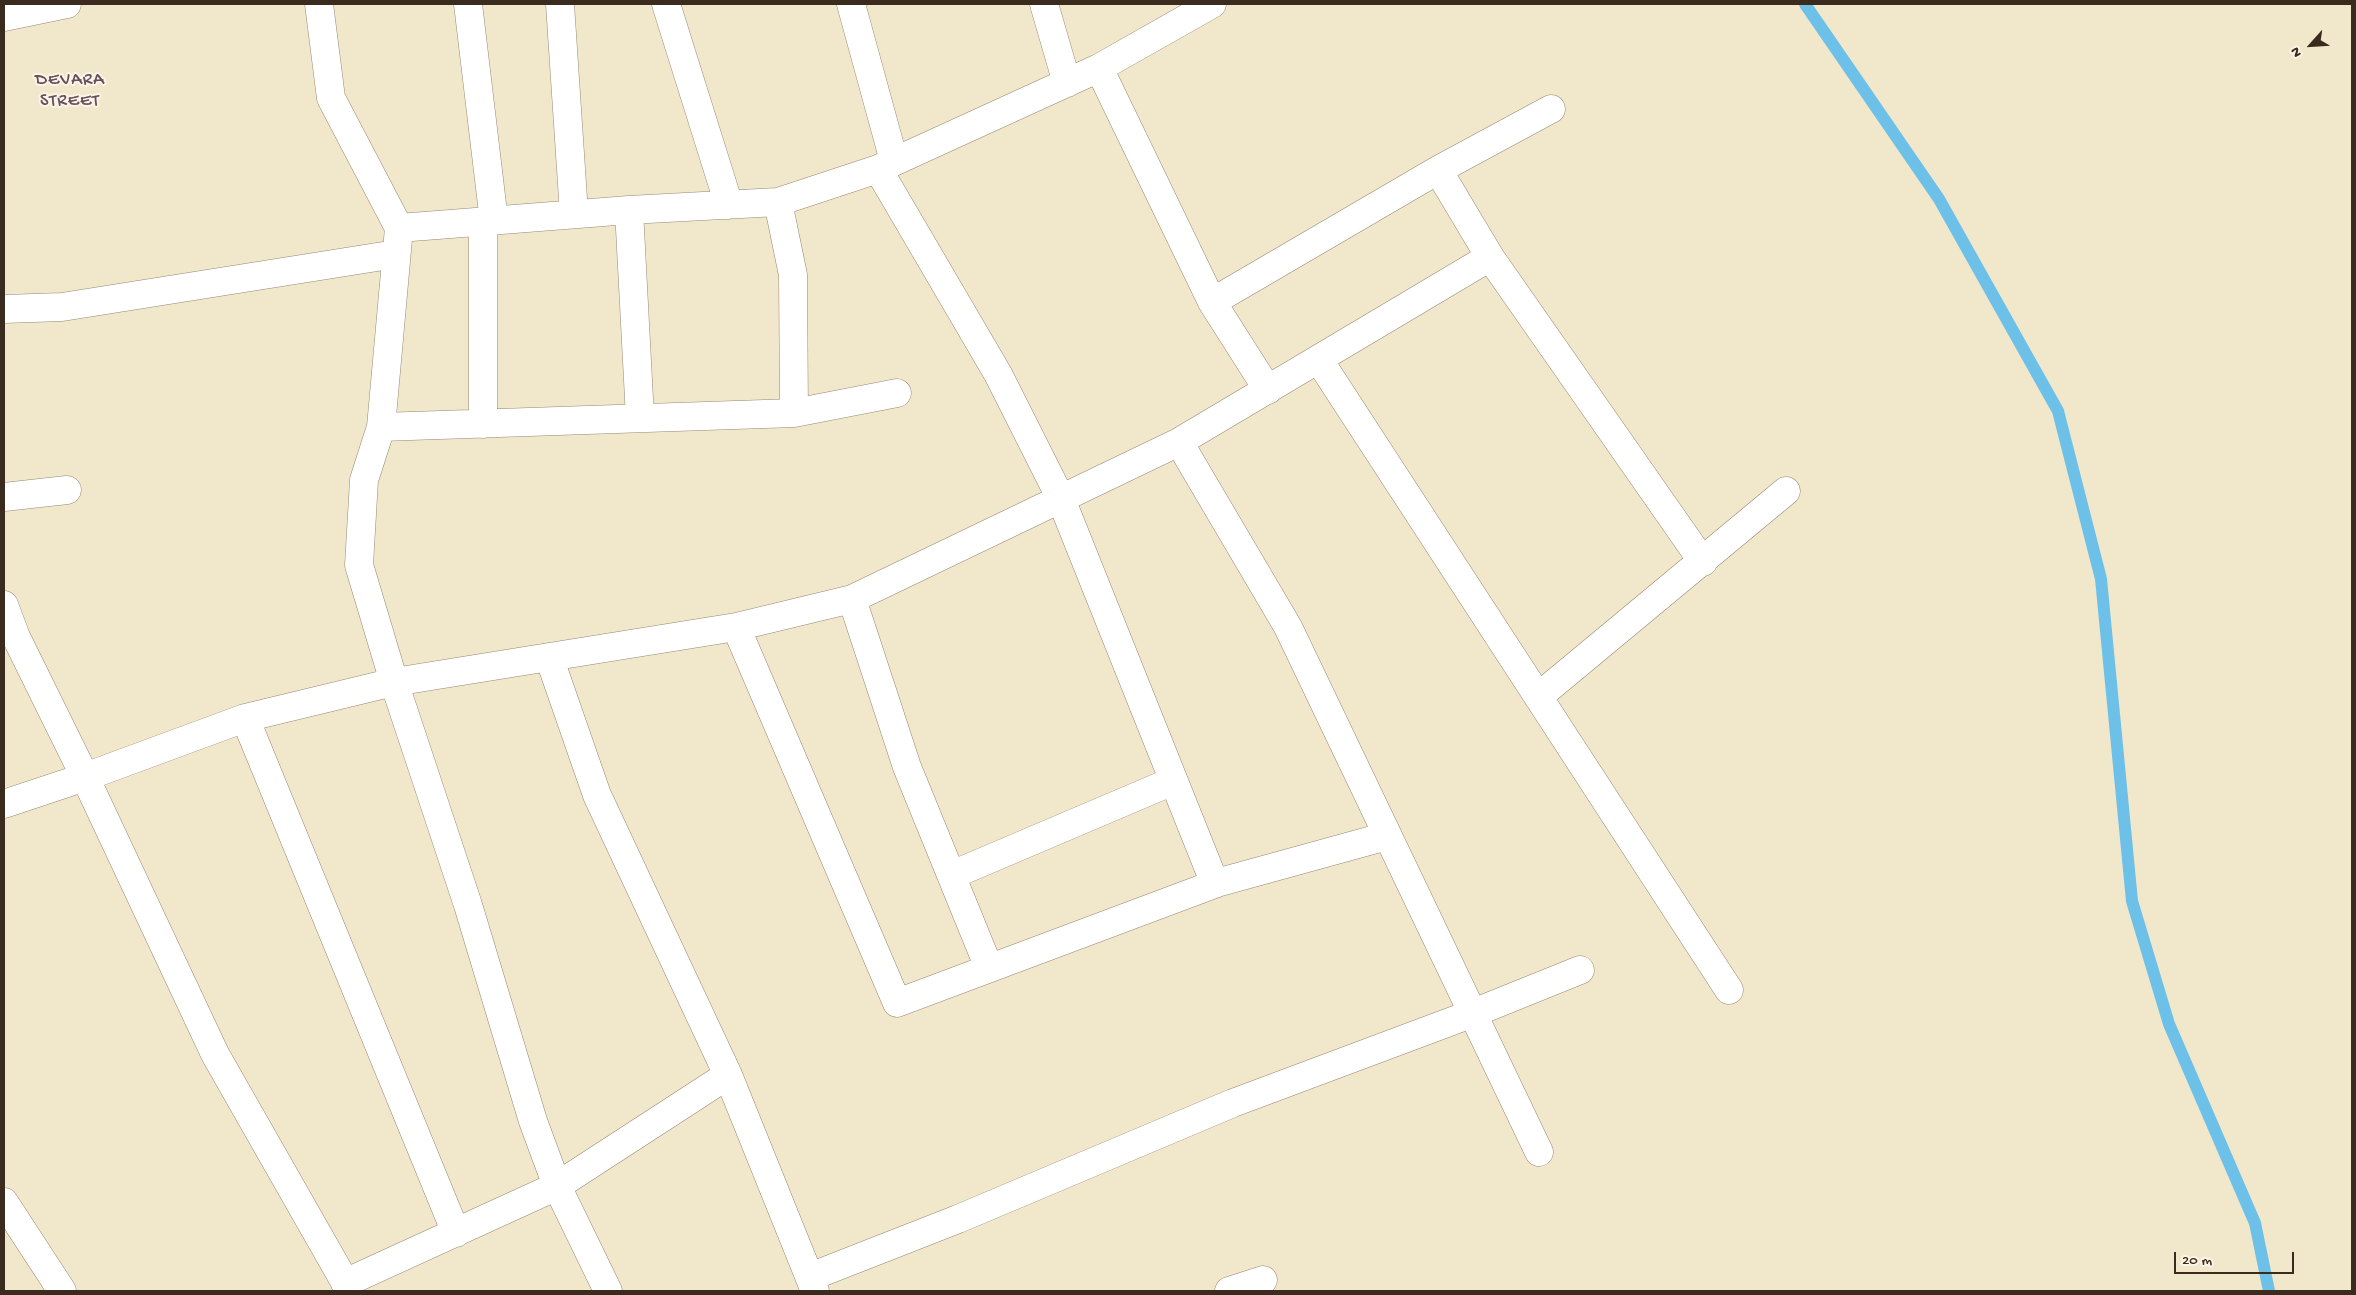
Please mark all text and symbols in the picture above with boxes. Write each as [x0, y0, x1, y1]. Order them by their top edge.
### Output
north arrow [2286, 20, 2336, 70]
text: N [2287, 44, 2307, 60]
district label: DEVARA STREET [34, 70, 106, 112]
scale bar [2176, 1242, 2296, 1274]
text: 20 m [2182, 1252, 2212, 1270]

